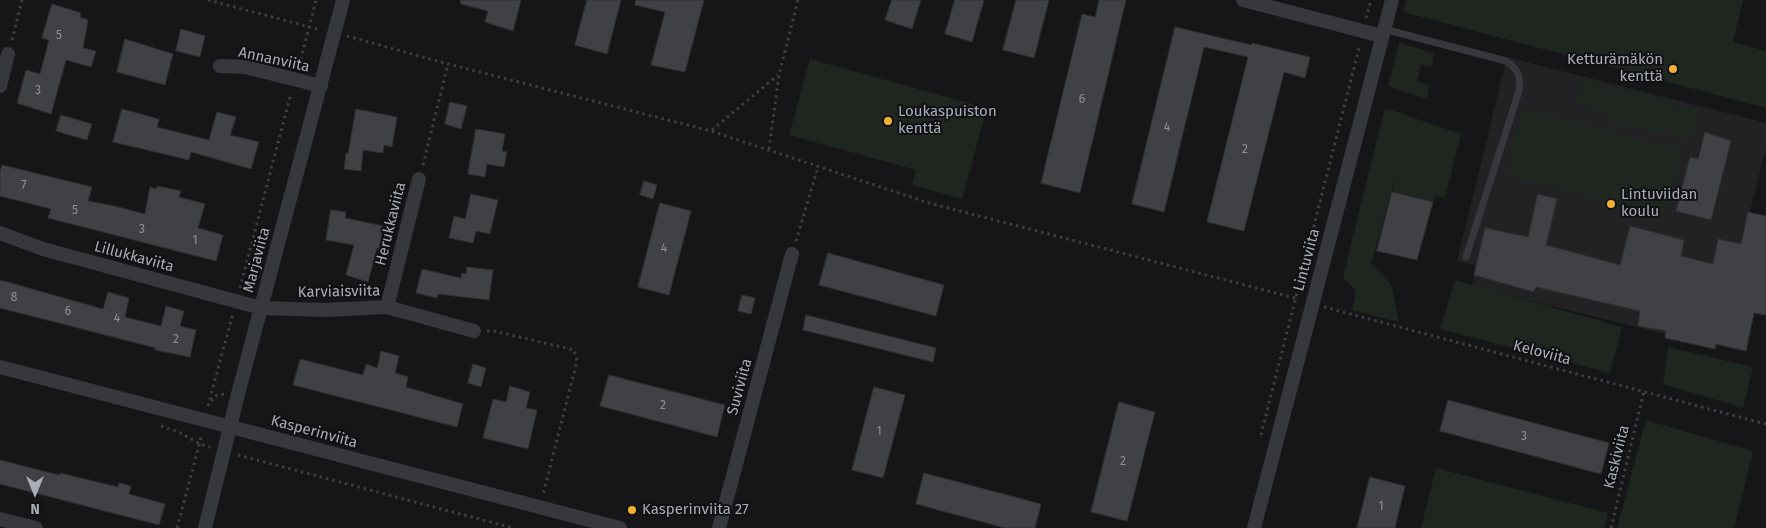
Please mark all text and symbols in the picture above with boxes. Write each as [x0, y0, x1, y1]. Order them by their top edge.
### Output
house number: 5 [56, 29, 62, 43]
street label: Annanviita [237, 44, 311, 76]
place label: Ketturämäkön kenttä [1567, 51, 1663, 86]
marker: Ketturämäkön kenttä [1667, 63, 1679, 75]
house number: 3 [35, 84, 41, 98]
house number: 6 [1079, 93, 1085, 107]
place label: Loukaspuiston kenttä [898, 103, 997, 138]
marker: Loukaspuiston kenttä [882, 115, 894, 127]
house number: 4 [1164, 121, 1170, 135]
house number: 2 [1242, 143, 1248, 157]
house number: 7 [21, 179, 27, 193]
street label: Herukkaviita [372, 180, 410, 268]
place label: Lintuviidan koulu [1621, 186, 1697, 221]
marker: Lintuviidan koulu [1605, 198, 1617, 210]
house number: 5 [72, 204, 78, 218]
house number: 3 [139, 223, 145, 237]
street label: Marjaviita [240, 225, 274, 295]
street label: Lintuviita [1290, 227, 1324, 293]
house number: 1 [192, 234, 198, 248]
street label: Lillukkaviita [92, 238, 176, 276]
house number: 4 [661, 242, 667, 256]
street label: Karviaisviita [297, 282, 381, 302]
house number: 8 [11, 291, 17, 305]
house number: 6 [65, 305, 71, 319]
house number: 4 [114, 312, 120, 326]
house number: 2 [173, 333, 179, 347]
street label: Keloviita [1511, 337, 1573, 369]
street label: Suviviita [724, 357, 756, 417]
house number: 2 [660, 399, 666, 413]
street label: Kasperinviita [269, 412, 359, 452]
street label: Kaskiviita [1600, 423, 1634, 491]
house number: 1 [876, 425, 882, 439]
house number: 3 [1521, 430, 1527, 444]
house number: 2 [1120, 455, 1126, 469]
north arrow [10, 468, 60, 518]
text: N [30, 500, 40, 517]
house number: 1 [1378, 500, 1384, 514]
place label: Kasperinviita 27 [642, 501, 749, 519]
marker: Kasperinviita 27 [626, 504, 638, 516]

